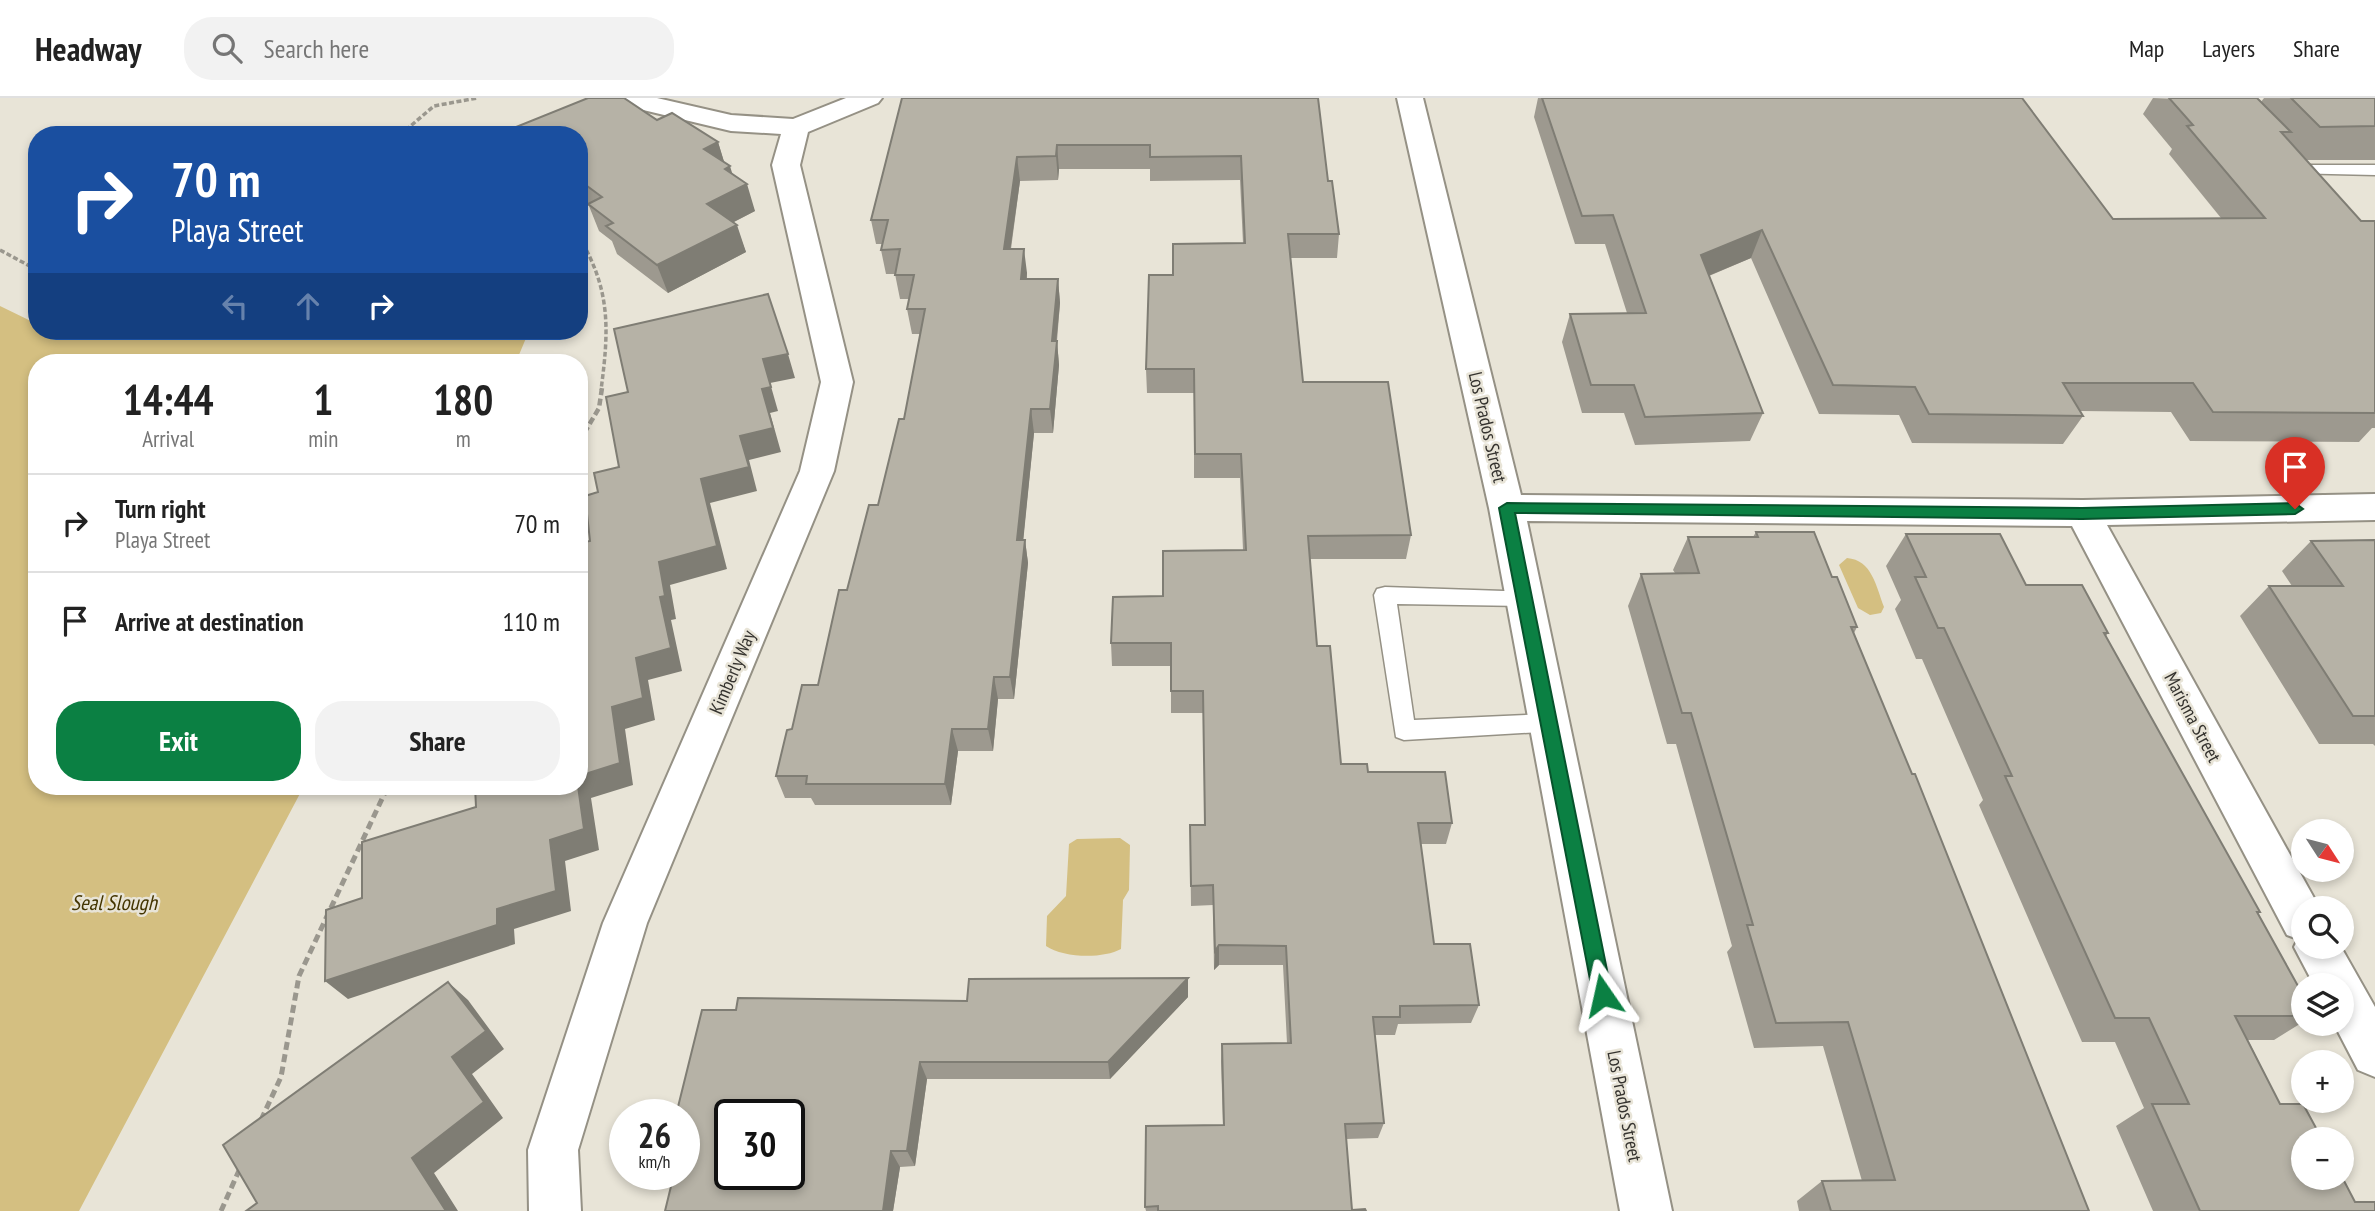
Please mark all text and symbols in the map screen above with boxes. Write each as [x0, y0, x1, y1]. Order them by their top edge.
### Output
search box [184, 17, 674, 80]
text: Headway [35, 27, 142, 70]
icon: search [208, 29, 246, 67]
text: Search here [264, 32, 369, 65]
text: Map [2129, 33, 2164, 64]
text: Layers [2202, 33, 2255, 64]
text: Share [2293, 33, 2340, 64]
text: 70 m [171, 147, 260, 211]
icon: right [56, 154, 147, 245]
text: Playa Street [171, 209, 304, 251]
icon: left [216, 287, 254, 325]
icon: ahead [289, 287, 327, 325]
icon: right [362, 287, 400, 325]
street label: Los Prados Street [1464, 369, 1513, 485]
text: 14:44 [123, 372, 214, 427]
text: 1 [313, 372, 333, 427]
text: 180 [433, 372, 493, 427]
text: Arrival [142, 424, 194, 453]
text: min [308, 424, 338, 453]
text: m [456, 424, 471, 453]
pin [2265, 437, 2325, 509]
icon: arrive [2276, 448, 2314, 486]
text: Turn right [115, 492, 206, 525]
icon: right [56, 504, 94, 542]
text: 70 m [514, 507, 560, 540]
text: Playa Street [115, 525, 210, 554]
icon: arrive [56, 602, 94, 640]
text: Arrive at destination [115, 605, 304, 638]
text: 110 m [502, 605, 560, 638]
street label: Kimberly Way [704, 626, 761, 718]
street label: Marisma Street [2159, 668, 2227, 767]
button: Exit [56, 701, 301, 781]
button: Share [315, 701, 560, 781]
north arrow [2291, 819, 2354, 882]
map controls [2291, 819, 2354, 1190]
water label: Seal Slough [71, 889, 159, 916]
button: search [2291, 896, 2354, 959]
position arrow [1566, 958, 1640, 1032]
button: layers [2291, 973, 2354, 1036]
street label: Los Prados Street [1602, 1048, 1648, 1164]
button: + [2291, 1050, 2354, 1113]
speed limit sign: 30 [714, 1099, 805, 1190]
text: 26 [638, 1112, 671, 1158]
button: − [2291, 1127, 2354, 1190]
text: km/h [639, 1150, 670, 1173]

